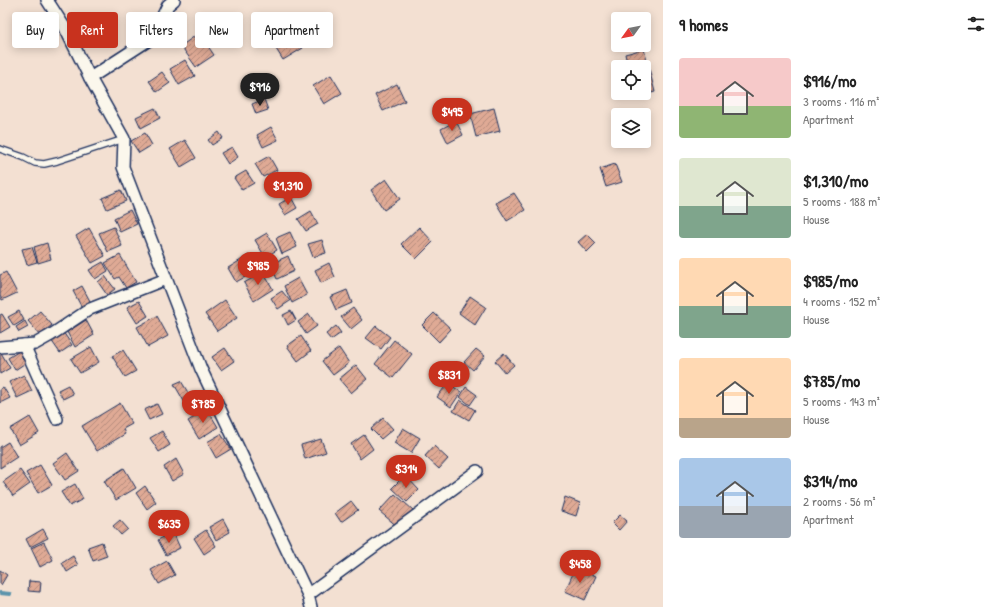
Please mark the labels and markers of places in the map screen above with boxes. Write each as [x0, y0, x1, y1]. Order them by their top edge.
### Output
pin: $916 [236, 73, 284, 107]
pin: $495 [428, 98, 476, 132]
pin: $1,310 [255, 172, 321, 206]
pin: $985 [234, 252, 282, 286]
pin: $831 [425, 361, 473, 395]
pin: $785 [179, 390, 227, 424]
pin: $314 [382, 455, 430, 489]
pin: $635 [145, 510, 193, 544]
pin: $458 [556, 550, 604, 584]

